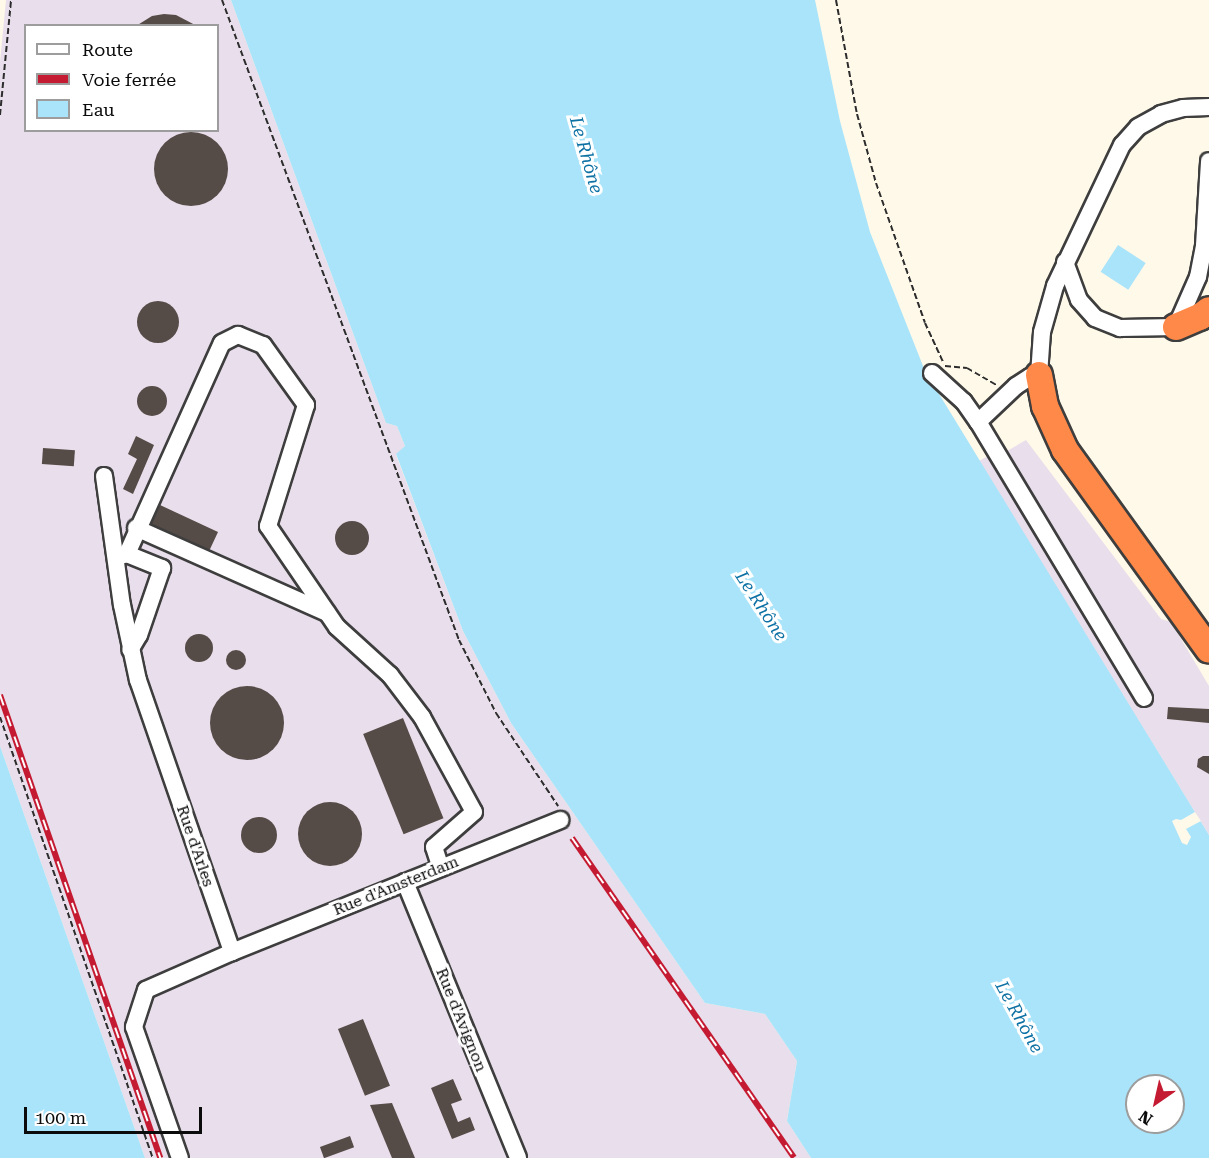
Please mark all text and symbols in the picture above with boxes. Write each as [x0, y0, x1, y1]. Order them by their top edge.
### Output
legend [24, 24, 219, 132]
text: Route [82, 39, 133, 60]
text: Voie ferrée [82, 69, 176, 90]
text: Eau [82, 99, 115, 120]
water label: Le Rhône [565, 114, 607, 196]
water label: Le Rhône [730, 567, 792, 645]
street label: Rue d'Arles [172, 803, 218, 889]
street label: Rue d'Amsterdam [330, 852, 462, 920]
street label: Rue d'Avignon [431, 965, 491, 1075]
water label: Le Rhône [990, 977, 1048, 1057]
north arrow [1125, 1074, 1185, 1134]
scale bar [27, 1095, 206, 1133]
text: N [1135, 1106, 1156, 1129]
text: 100 m [35, 1107, 86, 1128]

